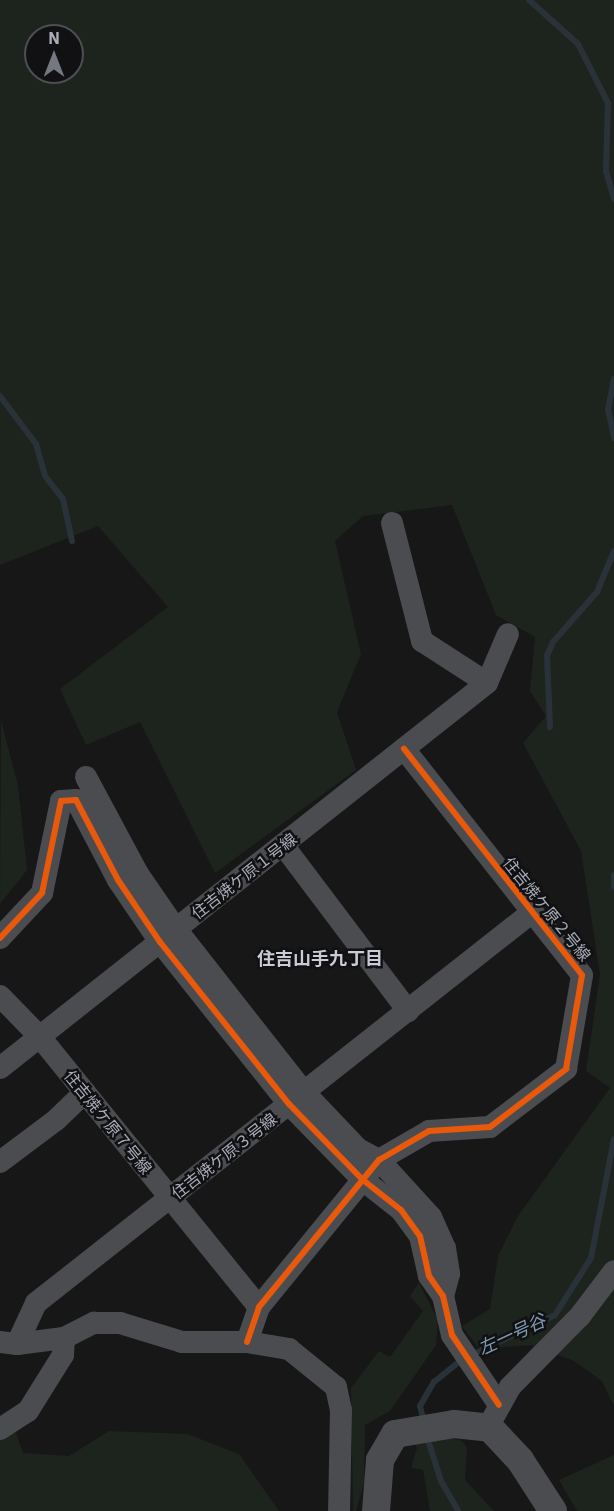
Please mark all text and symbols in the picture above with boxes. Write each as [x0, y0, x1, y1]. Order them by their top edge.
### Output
north arrow [24, 24, 84, 84]
text: N [48, 28, 60, 48]
street label: 住吉焼ケ原１号線 [188, 829, 300, 923]
street label: 住吉焼ケ原２号線 [499, 853, 595, 965]
district label: 住吉山手九丁目 [257, 948, 383, 970]
street label: 住吉焼ケ原７号線 [60, 1066, 156, 1178]
street label: 住吉焼ケ原３号線 [168, 1109, 280, 1203]
water label: 左一号谷 [475, 1310, 549, 1360]

